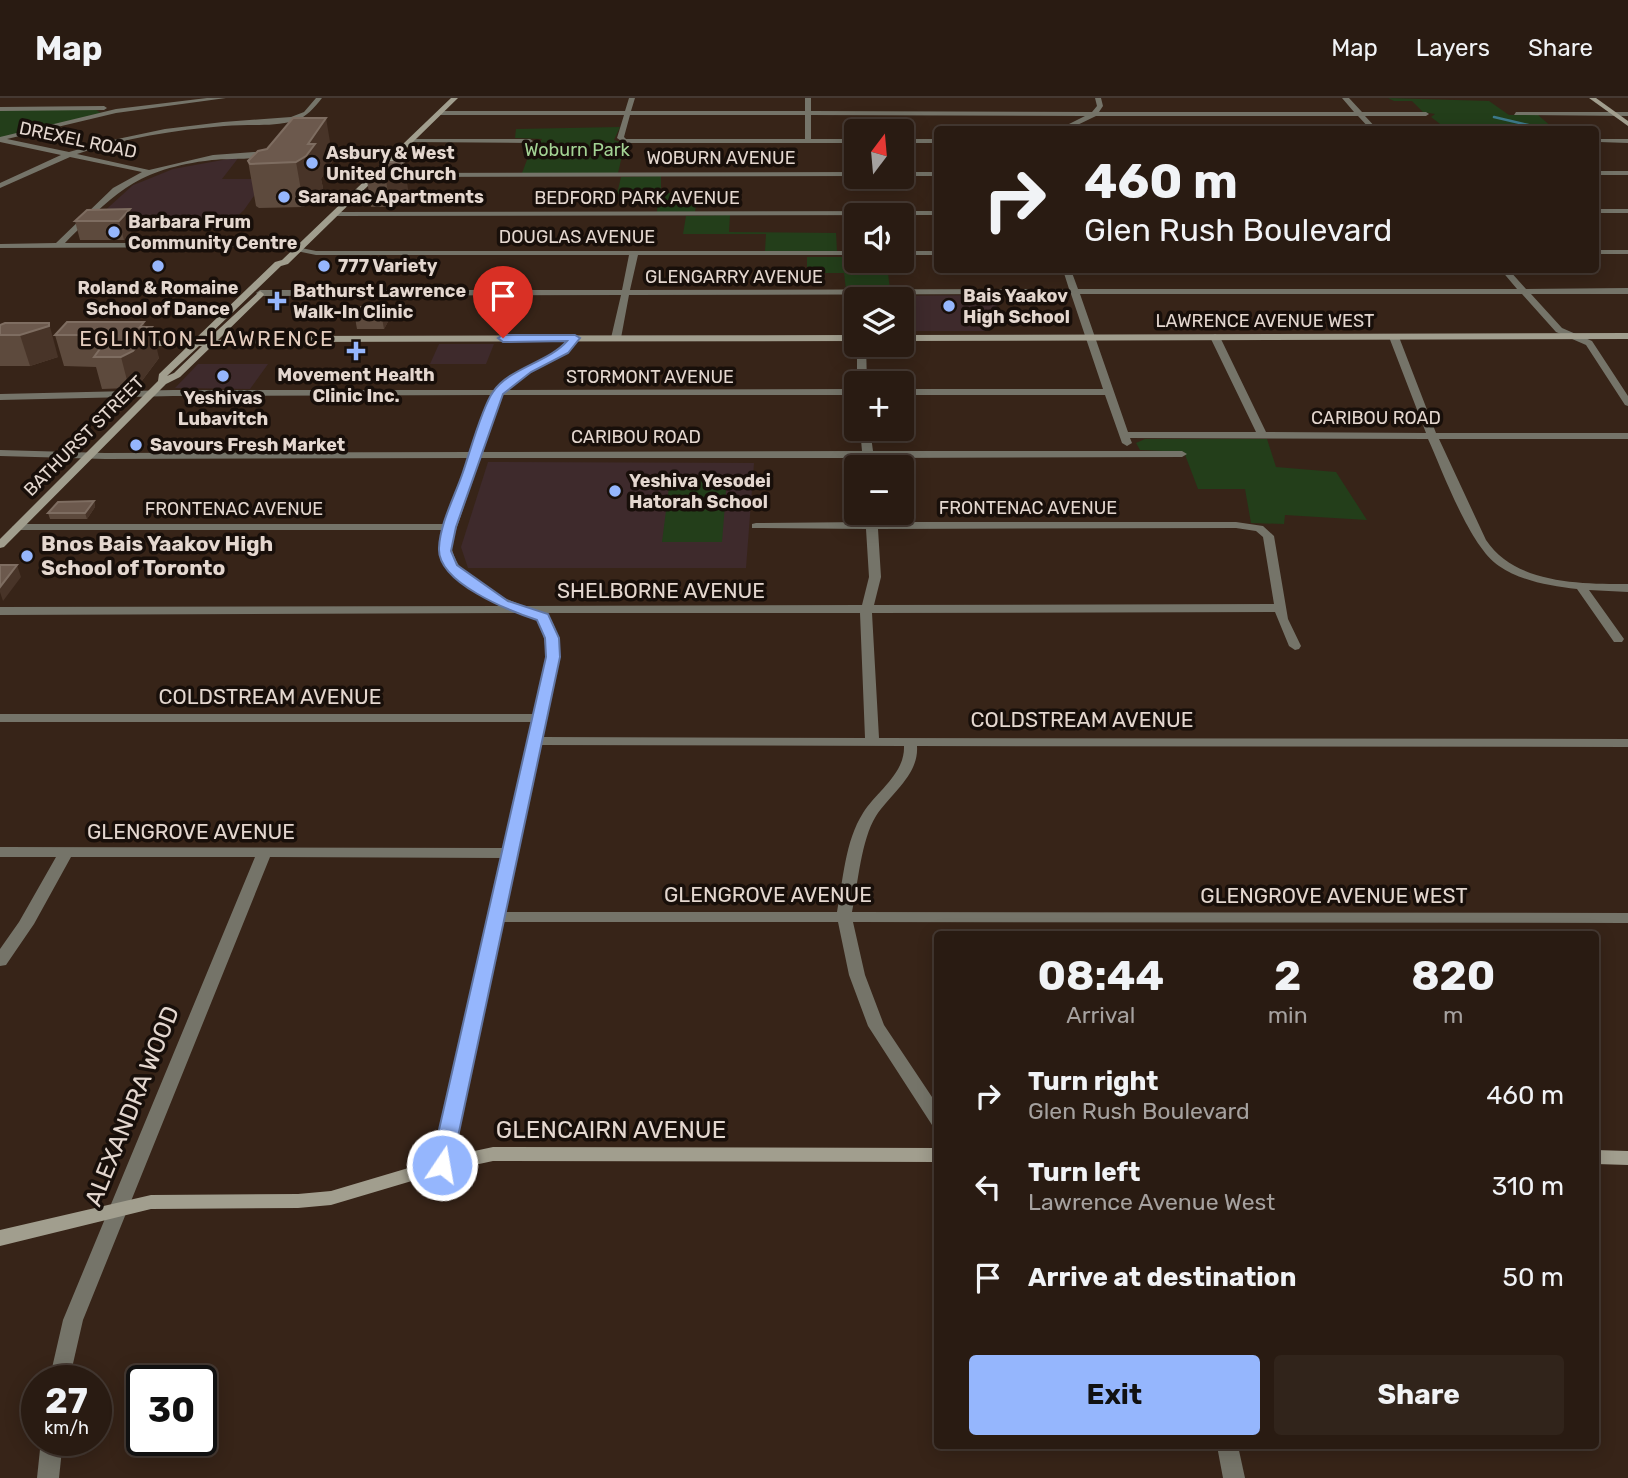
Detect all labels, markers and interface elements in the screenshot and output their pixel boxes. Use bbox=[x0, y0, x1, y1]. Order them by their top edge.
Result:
text: Map bbox=[35, 29, 103, 68]
text: Map bbox=[1331, 34, 1378, 62]
text: Layers bbox=[1416, 34, 1490, 62]
text: Share bbox=[1528, 34, 1593, 62]
street label: DREXEL ROAD bbox=[17, 117, 139, 163]
north arrow bbox=[844, 119, 914, 189]
map controls bbox=[844, 119, 914, 525]
park label: Woburn Park bbox=[524, 139, 630, 161]
place label: Asbury & West United Church bbox=[326, 142, 456, 185]
street label: WOBURN AVENUE bbox=[646, 147, 796, 169]
text: 460 m bbox=[1084, 152, 1238, 210]
icon: right bbox=[969, 154, 1060, 245]
marker: Asbury & West United Church bbox=[304, 155, 320, 171]
place label: Saranac Apartments bbox=[298, 186, 484, 208]
street label: BEDFORD PARK AVENUE bbox=[534, 187, 740, 209]
marker: Saranac Apartments bbox=[276, 189, 292, 205]
button: sound bbox=[844, 203, 914, 273]
place label: Barbara Frum Community Centre bbox=[128, 211, 298, 254]
text: Glen Rush Boulevard bbox=[1084, 211, 1392, 249]
marker: Barbara Frum Community Centre bbox=[106, 224, 122, 240]
street label: DOUGLAS AVENUE bbox=[499, 226, 655, 248]
place label: 777 Variety bbox=[338, 255, 438, 277]
marker: Roland & Romaine School of Dance bbox=[150, 258, 166, 274]
marker: 777 Variety bbox=[316, 258, 332, 274]
pin bbox=[473, 266, 533, 338]
street label: GLENGARRY AVENUE bbox=[645, 266, 823, 288]
place label: Roland & Romaine School of Dance bbox=[78, 277, 239, 320]
icon: arrive bbox=[484, 277, 522, 315]
place label: Bathurst Lawrence Walk-In Clinic bbox=[293, 280, 466, 323]
place label: Bais Yaakov High School bbox=[963, 285, 1070, 328]
button: layers bbox=[844, 287, 914, 357]
marker: Bathurst Lawrence Walk-In Clinic bbox=[267, 291, 287, 311]
marker: Bais Yaakov High School bbox=[941, 298, 957, 314]
street label: LAWRENCE AVENUE WEST bbox=[1155, 310, 1375, 332]
district label: EGLINTON–LAWRENCE bbox=[79, 326, 335, 351]
marker: Movement Health Clinic Inc. bbox=[346, 341, 366, 361]
place label: Movement Health Clinic Inc. bbox=[277, 364, 435, 407]
street label: STORMONT AVENUE bbox=[566, 366, 734, 388]
marker: Yeshivas Lubavitch bbox=[215, 368, 231, 384]
street label: BATHURST STREET bbox=[19, 371, 149, 501]
button: + bbox=[844, 371, 914, 441]
place label: Yeshivas Lubavitch bbox=[178, 387, 268, 430]
street label: CARIBOU ROAD bbox=[1311, 407, 1441, 429]
street label: CARIBOU ROAD bbox=[571, 426, 701, 448]
place label: Savours Fresh Market bbox=[150, 434, 345, 456]
marker: Savours Fresh Market bbox=[128, 437, 144, 453]
button: − bbox=[844, 455, 914, 525]
place label: Yeshiva Yesodei Hatorah School bbox=[629, 470, 771, 513]
marker: Yeshiva Yesodei Hatorah School bbox=[607, 483, 623, 499]
street label: FRONTENAC AVENUE bbox=[939, 497, 1117, 519]
street label: FRONTENAC AVENUE bbox=[145, 498, 323, 520]
place label: Bnos Bais Yaakov High School of Toronto bbox=[41, 531, 273, 580]
marker: Bnos Bais Yaakov High School of Toronto bbox=[19, 548, 35, 564]
street label: SHELBORNE AVENUE bbox=[557, 578, 765, 603]
street label: COLDSTREAM AVENUE bbox=[159, 684, 381, 709]
street label: COLDSTREAM AVENUE bbox=[971, 707, 1193, 732]
street label: GLENGROVE AVENUE bbox=[87, 819, 295, 844]
street label: GLENGROVE AVENUE bbox=[664, 882, 872, 907]
street label: GLENGROVE AVENUE WEST bbox=[1200, 883, 1468, 908]
text: 08:44 bbox=[1038, 951, 1164, 1001]
text: 2 bbox=[1274, 951, 1301, 1001]
text: 820 bbox=[1411, 951, 1495, 1001]
text: Arrival bbox=[1066, 1001, 1135, 1029]
text: min bbox=[1268, 1001, 1308, 1029]
text: m bbox=[1443, 1001, 1464, 1029]
street label: ALEXANDRA WOOD bbox=[79, 1002, 185, 1210]
text: Turn right bbox=[1028, 1066, 1158, 1097]
icon: right bbox=[969, 1077, 1007, 1115]
text: 460 m bbox=[1486, 1080, 1564, 1111]
text: Glen Rush Boulevard bbox=[1028, 1097, 1250, 1125]
street label: GLENCAIRN AVENUE bbox=[496, 1116, 726, 1144]
position arrow bbox=[405, 1128, 479, 1202]
text: Turn left bbox=[1028, 1157, 1140, 1188]
icon: left bbox=[969, 1168, 1007, 1206]
text: 310 m bbox=[1492, 1171, 1564, 1202]
text: Lawrence Avenue West bbox=[1028, 1188, 1275, 1216]
icon: arrive bbox=[969, 1259, 1007, 1297]
text: Arrive at destination bbox=[1028, 1262, 1296, 1293]
text: 50 m bbox=[1503, 1262, 1564, 1293]
button: Exit bbox=[969, 1355, 1260, 1435]
button: Share bbox=[1274, 1355, 1564, 1435]
speed limit sign: 30 bbox=[126, 1365, 217, 1456]
text: 27 bbox=[45, 1380, 88, 1422]
text: km/h bbox=[44, 1417, 89, 1439]

